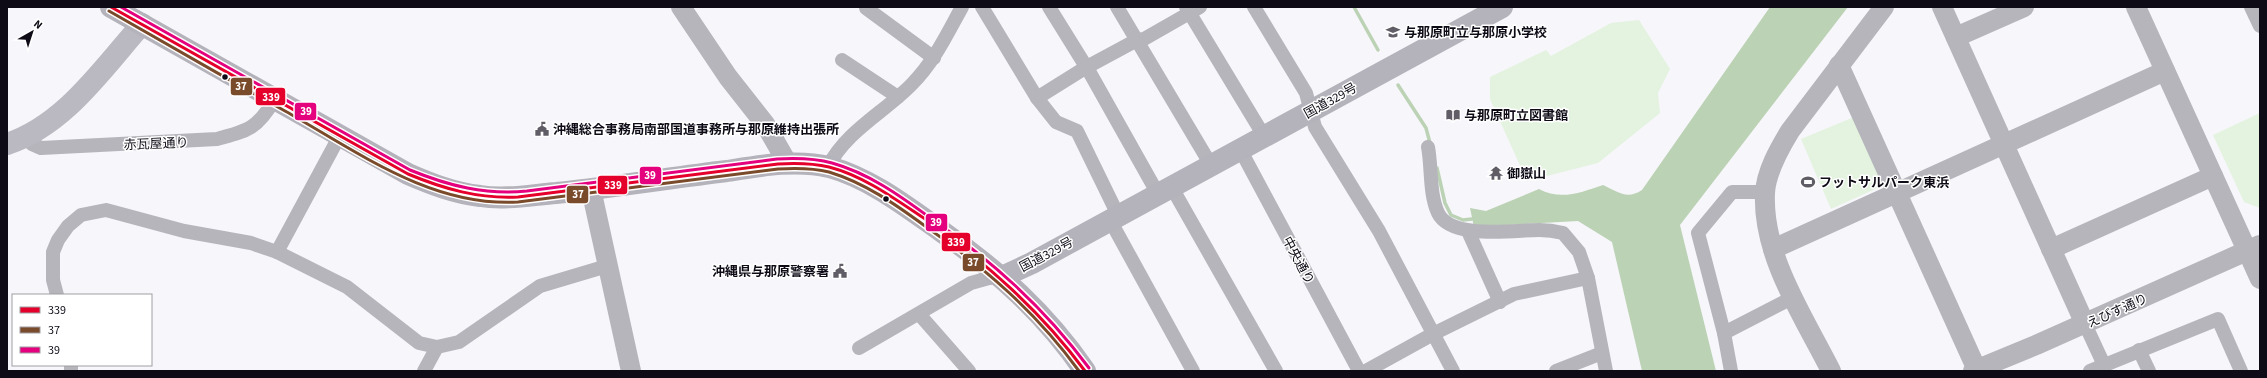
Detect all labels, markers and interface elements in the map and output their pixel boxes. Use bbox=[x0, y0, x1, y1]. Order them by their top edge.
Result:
north arrow bbox=[12, 12, 52, 52]
text: N bbox=[30, 16, 46, 33]
school or university icon: 与那原町立与那原小学校 bbox=[1385, 24, 1401, 40]
place label: 与那原町立与那原小学校 bbox=[1404, 24, 1547, 42]
unlabelled marker bbox=[220, 72, 230, 82]
line badge: 37 bbox=[230, 77, 253, 96]
text: 37 bbox=[235, 79, 247, 94]
street label: 国道329号 bbox=[1301, 79, 1360, 123]
line badge: 339 bbox=[255, 87, 286, 106]
text: 339 bbox=[262, 90, 280, 105]
line badge: 39 bbox=[294, 102, 317, 121]
text: 39 bbox=[300, 104, 312, 119]
library icon: 与那原町立図書館 bbox=[1445, 107, 1461, 123]
place label: 与那原町立図書館 bbox=[1464, 107, 1568, 125]
public building icon: 沖縄総合事務局南部国道事務所与那原維持出張所 bbox=[534, 121, 550, 137]
place label: 沖縄総合事務局南部国道事務所与那原維持出張所 bbox=[553, 121, 839, 139]
street label: 赤瓦屋通り bbox=[123, 134, 189, 154]
temple icon: 御嶽山 bbox=[1488, 165, 1504, 181]
place label: 御嶽山 bbox=[1507, 165, 1546, 183]
line badge: 39 bbox=[639, 166, 662, 185]
text: 39 bbox=[644, 168, 656, 183]
sports icon: フットサルパーク東浜 bbox=[1800, 174, 1816, 190]
place label: フットサルパーク東浜 bbox=[1819, 174, 1949, 192]
line badge: 339 bbox=[597, 175, 628, 195]
text: 339 bbox=[604, 178, 622, 193]
line badge: 37 bbox=[566, 185, 589, 204]
text: 37 bbox=[572, 187, 584, 202]
unlabelled marker bbox=[881, 194, 891, 204]
line badge: 39 bbox=[925, 213, 948, 232]
text: 39 bbox=[930, 215, 942, 230]
line badge: 339 bbox=[941, 232, 971, 252]
street label: 国道329号 bbox=[1016, 233, 1076, 277]
street label: 中央通り bbox=[1278, 233, 1318, 288]
text: 339 bbox=[947, 235, 965, 250]
line badge: 37 bbox=[962, 253, 985, 272]
text: 37 bbox=[967, 255, 979, 270]
place label: 沖縄県与那原警察署 bbox=[712, 263, 829, 281]
public building icon: 沖縄県与那原警察署 bbox=[832, 263, 848, 279]
street label: えびす通り bbox=[2084, 289, 2151, 332]
legend bbox=[12, 294, 152, 366]
text: 339 bbox=[48, 302, 66, 319]
text: 37 bbox=[48, 322, 60, 339]
text: 39 bbox=[48, 342, 60, 359]

